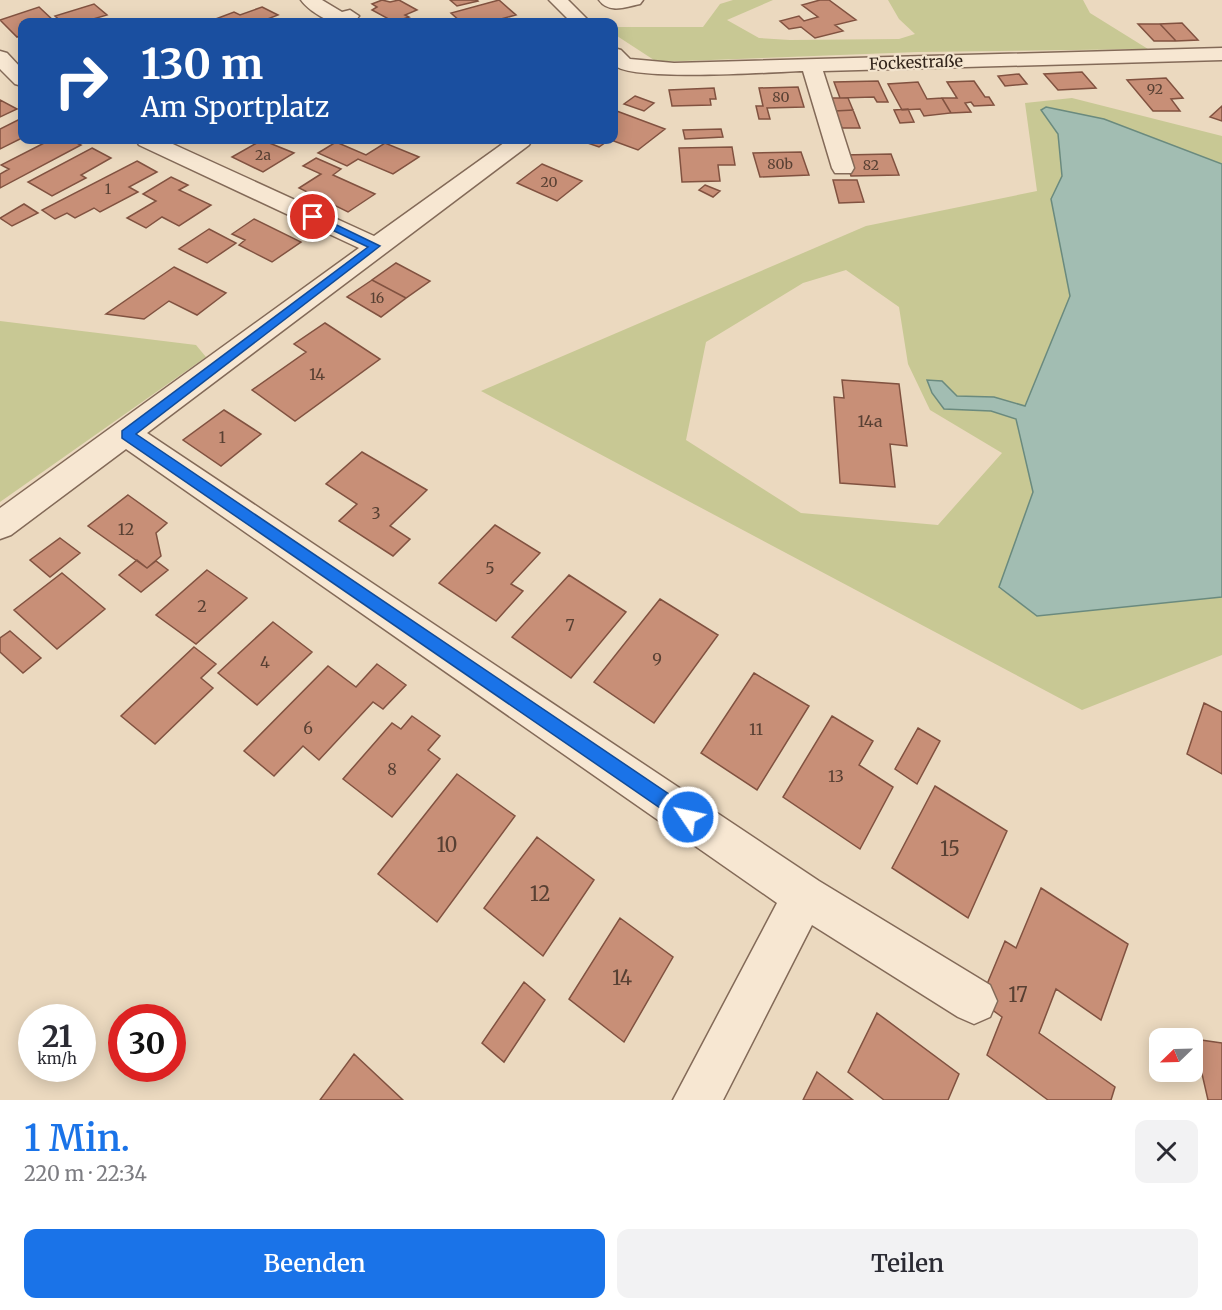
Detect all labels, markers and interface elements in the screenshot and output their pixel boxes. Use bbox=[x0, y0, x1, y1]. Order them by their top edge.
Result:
text: 130 m bbox=[141, 38, 263, 90]
icon: right bbox=[42, 42, 120, 120]
street label: Fockestraße bbox=[869, 50, 963, 74]
house number: 92 bbox=[1147, 80, 1163, 98]
house number: 80 bbox=[772, 88, 790, 106]
text: Am Sportplatz bbox=[141, 90, 329, 124]
house number: 2a bbox=[255, 146, 271, 164]
house number: 80b bbox=[767, 155, 793, 173]
house number: 82 bbox=[863, 156, 879, 174]
house number: 20 bbox=[540, 173, 558, 191]
house number: 1 bbox=[105, 180, 111, 198]
pin bbox=[287, 191, 338, 242]
icon: arrive bbox=[296, 200, 329, 233]
house number: 16 bbox=[370, 289, 384, 307]
house number: 14 bbox=[309, 364, 325, 384]
house number: 14a bbox=[857, 411, 883, 431]
house number: 1 bbox=[218, 427, 226, 447]
house number: 3 bbox=[371, 503, 381, 523]
house number: 12 bbox=[118, 519, 134, 539]
house number: 5 bbox=[485, 558, 495, 578]
house number: 2 bbox=[197, 596, 207, 616]
house number: 7 bbox=[565, 615, 575, 635]
house number: 9 bbox=[652, 649, 662, 669]
house number: 4 bbox=[260, 652, 270, 672]
house number: 6 bbox=[303, 718, 313, 738]
house number: 11 bbox=[749, 719, 763, 739]
house number: 8 bbox=[387, 759, 397, 779]
house number: 13 bbox=[828, 766, 844, 786]
position arrow bbox=[656, 785, 720, 849]
house number: 10 bbox=[436, 832, 458, 857]
house number: 15 bbox=[940, 836, 960, 861]
house number: 12 bbox=[530, 881, 550, 906]
house number: 14 bbox=[612, 965, 632, 990]
house number: 17 bbox=[1008, 982, 1028, 1007]
speed limit sign: 30 bbox=[108, 1004, 186, 1082]
text: 21 bbox=[42, 1017, 72, 1055]
north arrow bbox=[1149, 1028, 1203, 1082]
map controls bbox=[1149, 1028, 1203, 1082]
text: km/h bbox=[37, 1049, 77, 1068]
text: 1 Min. bbox=[24, 1116, 130, 1161]
button: close bbox=[1135, 1120, 1198, 1183]
text: 220 m · 22:34 bbox=[24, 1161, 147, 1186]
button: Beenden bbox=[24, 1229, 605, 1298]
button: Teilen bbox=[617, 1229, 1198, 1298]

